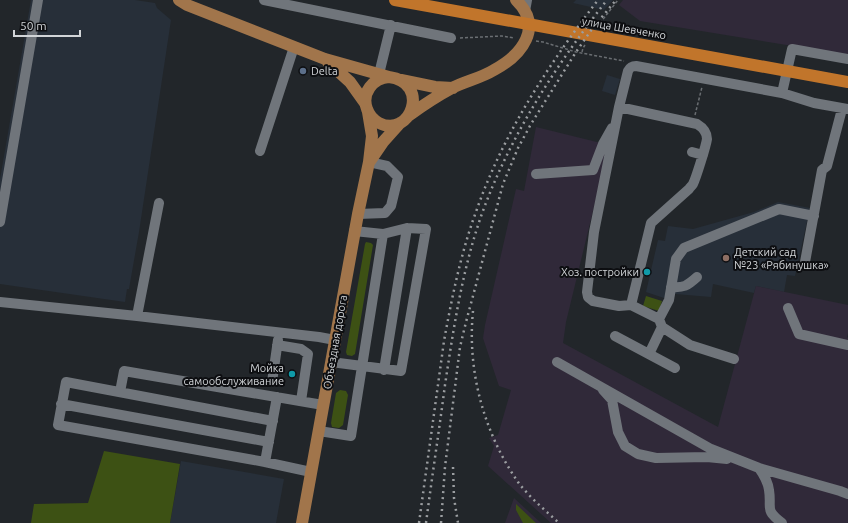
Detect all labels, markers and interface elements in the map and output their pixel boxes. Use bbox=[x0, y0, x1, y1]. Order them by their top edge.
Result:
scale bar bbox=[14, 12, 80, 38]
street label: улица Шевченко bbox=[581, 15, 667, 41]
text: 50 m bbox=[20, 19, 47, 32]
place label: Delta bbox=[311, 65, 338, 77]
marker: Delta bbox=[298, 66, 308, 76]
place label: Детский сад №23 «Рябинушка» bbox=[734, 246, 829, 271]
marker: Детский сад №23 «Рябинушка» bbox=[721, 253, 731, 263]
place label: Хоз. постройки bbox=[561, 266, 639, 278]
marker: Хоз. постройки bbox=[642, 267, 652, 277]
street label: Объездная дорога bbox=[321, 294, 349, 390]
place label: Мойка самообслуживание bbox=[183, 362, 284, 387]
marker: Мойка самообслуживание bbox=[287, 369, 297, 379]

